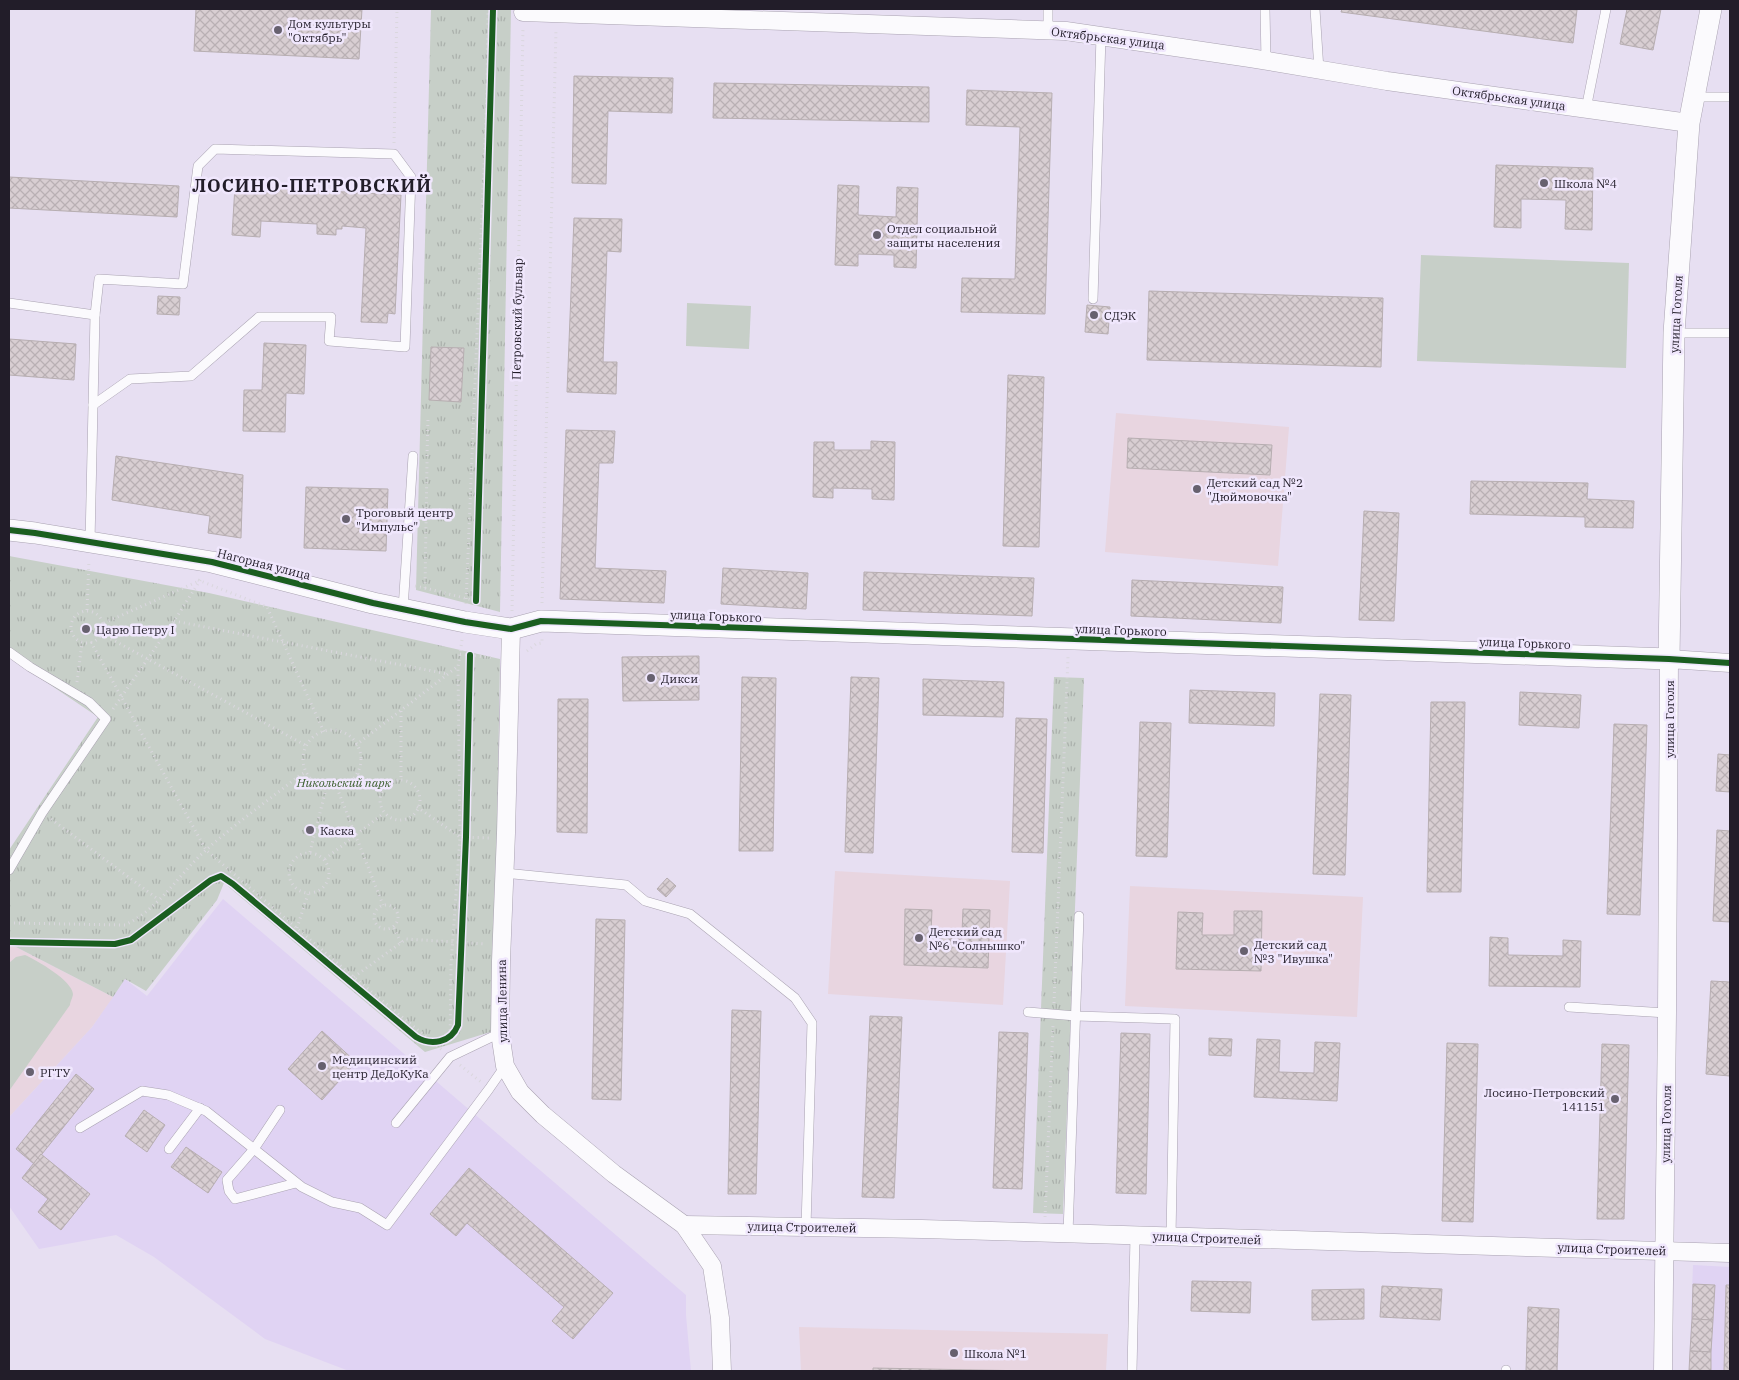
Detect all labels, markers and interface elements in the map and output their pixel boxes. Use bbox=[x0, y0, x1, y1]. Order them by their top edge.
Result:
place label: Дом культуры "Октябрь" bbox=[288, 16, 371, 45]
marker: Дом культуры "Октябрь" bbox=[272, 24, 284, 36]
street label: Октябрьская улица bbox=[1050, 24, 1166, 52]
street label: Октябрьская улица bbox=[1451, 83, 1567, 113]
district label: ЛОСИНО-ПЕТРОВСКИЙ bbox=[192, 174, 432, 197]
place label: Школа №4 bbox=[1554, 176, 1617, 191]
marker: Школа №4 bbox=[1538, 177, 1550, 189]
place label: Отдел социальной защиты населения bbox=[887, 221, 1000, 250]
marker: Отдел социальной защиты населения bbox=[871, 229, 883, 241]
street label: Петровский бульвар bbox=[508, 258, 526, 380]
street label: улица Гоголя bbox=[1666, 275, 1686, 353]
place label: СДЭК bbox=[1104, 308, 1137, 323]
marker: СДЭК bbox=[1088, 309, 1100, 321]
place label: Детский сад №2 "Дюймовочка" bbox=[1207, 475, 1303, 504]
marker: Детский сад №2 "Дюймовочка" bbox=[1191, 483, 1203, 495]
place label: Троговый центр "Импульс" bbox=[356, 505, 453, 534]
marker: Троговый центр "Импульс" bbox=[340, 513, 352, 525]
street label: Нагорная улица bbox=[216, 545, 313, 583]
street label: улица Горького bbox=[670, 607, 762, 625]
street label: улица Горького bbox=[1075, 621, 1167, 639]
place label: Царю Петру I bbox=[96, 622, 175, 637]
marker: Царю Петру I bbox=[80, 623, 92, 635]
street label: улица Горького bbox=[1479, 634, 1571, 652]
place label: Дикси bbox=[661, 671, 698, 686]
marker: Дикси bbox=[645, 672, 657, 684]
street label: улица Гоголя bbox=[1662, 680, 1677, 758]
park label: Никольский парк bbox=[296, 775, 392, 790]
place label: Каска bbox=[320, 823, 355, 838]
marker: Каска bbox=[304, 824, 316, 836]
place label: Детский сад №6 "Солнышко" bbox=[929, 924, 1025, 953]
marker: Детский сад №6 "Солнышко" bbox=[913, 932, 925, 944]
place label: Детский сад №3 "Ивушка" bbox=[1254, 937, 1333, 966]
marker: Детский сад №3 "Ивушка" bbox=[1238, 945, 1250, 957]
street label: улица Ленина bbox=[494, 959, 510, 1043]
place label: Медицинский центр ДеДоКуКа bbox=[332, 1052, 429, 1081]
marker: Медицинский центр ДеДоКуКа bbox=[316, 1060, 328, 1072]
place label: РГТУ bbox=[40, 1065, 70, 1080]
marker: РГТУ bbox=[24, 1066, 36, 1078]
place label: Лосино-Петровский 141151 bbox=[1484, 1085, 1605, 1114]
street label: улица Гоголя bbox=[1658, 1085, 1674, 1163]
marker: Лосино-Петровский 141151 bbox=[1609, 1093, 1621, 1105]
street label: улица Строителей bbox=[747, 1219, 857, 1235]
street label: улица Строителей bbox=[1152, 1229, 1262, 1247]
street label: улица Строителей bbox=[1557, 1240, 1667, 1258]
place label: Школа №1 bbox=[964, 1346, 1027, 1361]
marker: Школа №1 bbox=[948, 1347, 960, 1359]

